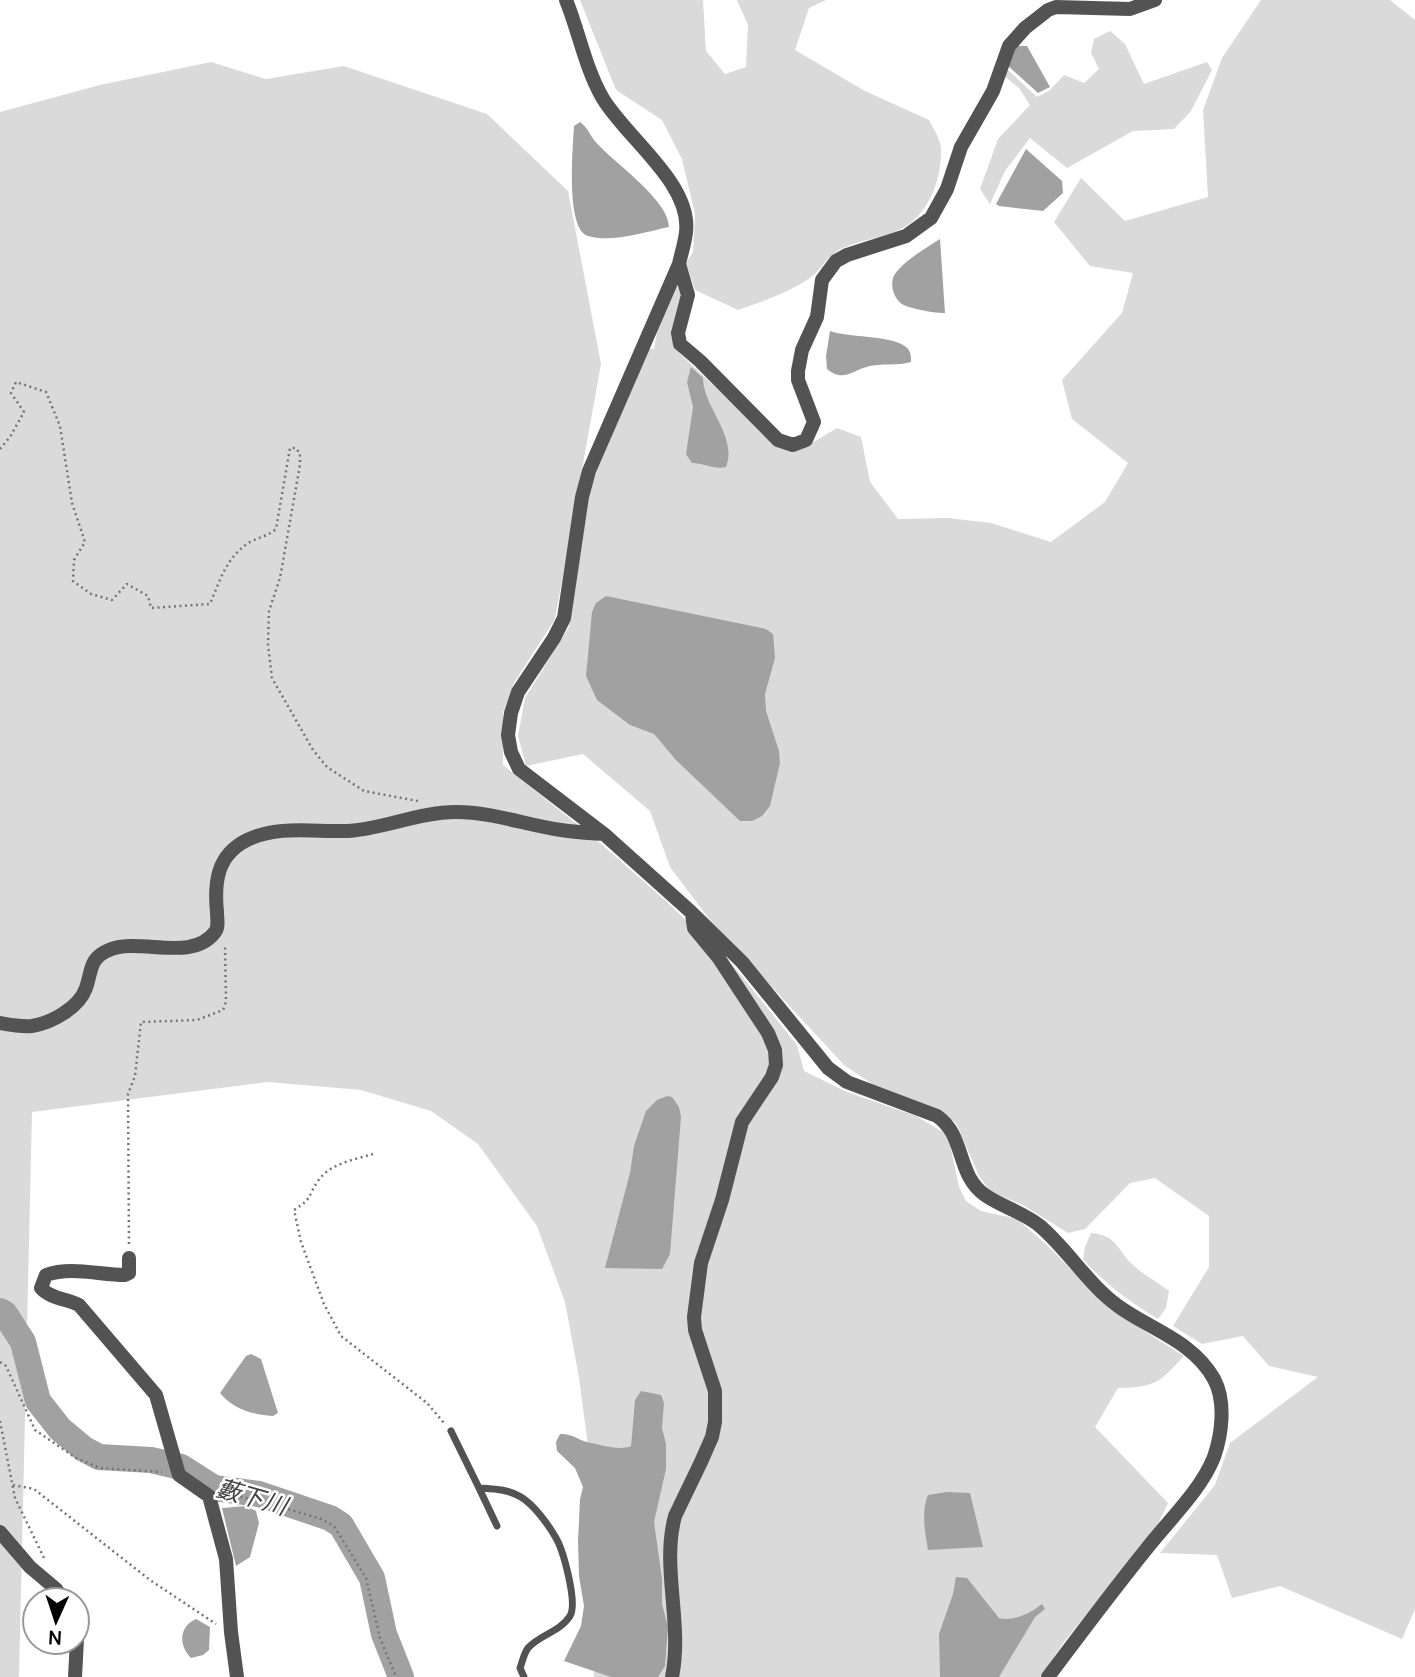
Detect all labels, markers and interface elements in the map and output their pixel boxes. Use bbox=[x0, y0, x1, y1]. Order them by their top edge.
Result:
water label: 藪下川 bbox=[213, 1470, 294, 1523]
north arrow bbox=[21, 1586, 91, 1656]
text: N bbox=[48, 1625, 63, 1651]

